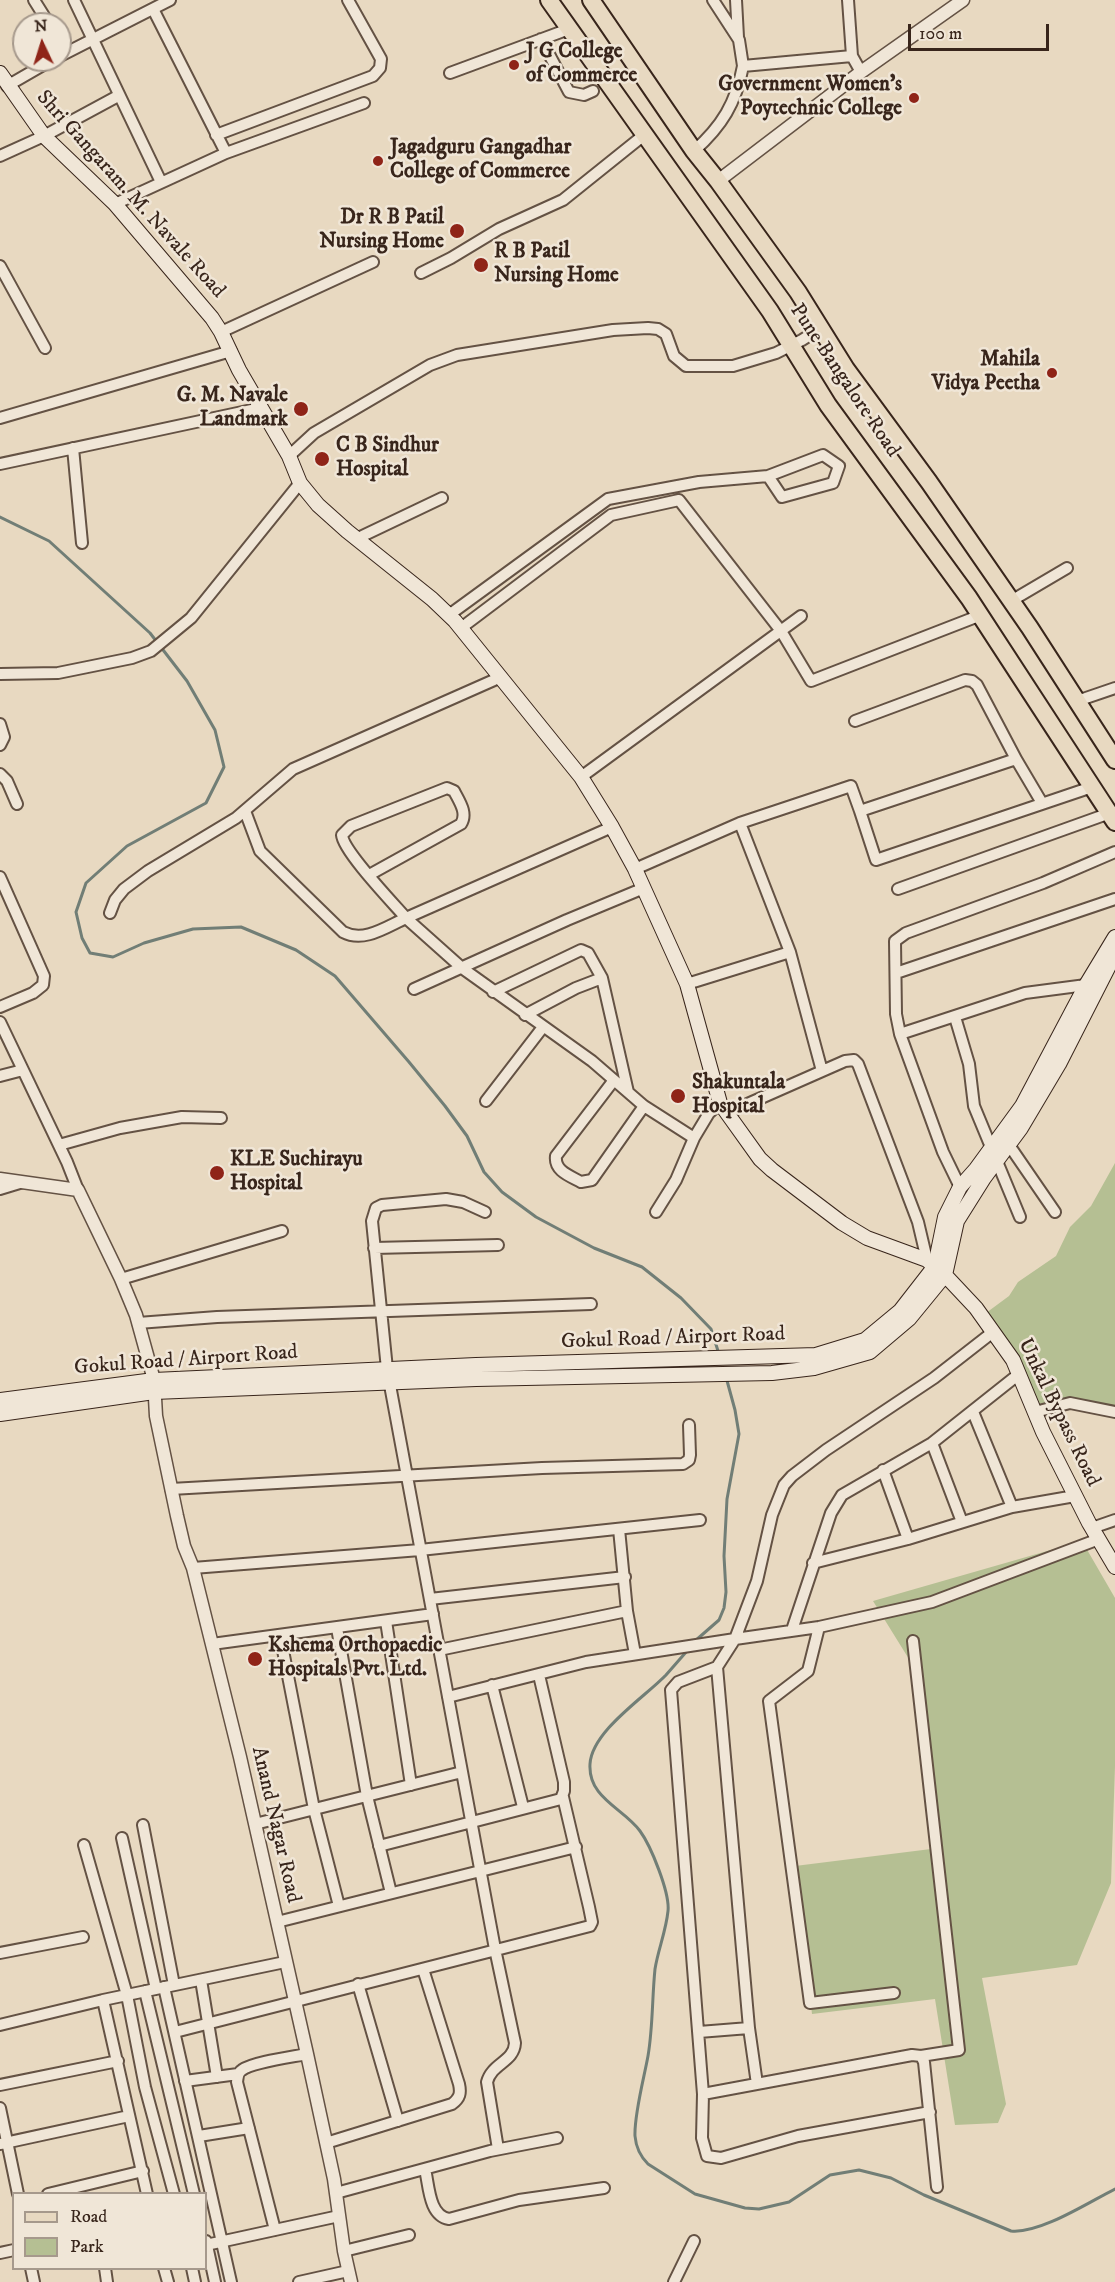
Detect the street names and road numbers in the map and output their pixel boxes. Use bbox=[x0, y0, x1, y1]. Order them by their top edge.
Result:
street label: Shri Gangaram. M. Navale Road bbox=[30, 86, 230, 304]
street label: Pune Bangalore Road bbox=[783, 299, 905, 463]
street label: Gokul Road / Airport Road bbox=[561, 1322, 785, 1356]
street label: Unkal Bypass Road bbox=[1011, 1335, 1105, 1491]
street label: Gokul Road / Airport Road bbox=[73, 1341, 299, 1381]
street label: Anand Nagar Road bbox=[245, 1744, 305, 1906]

